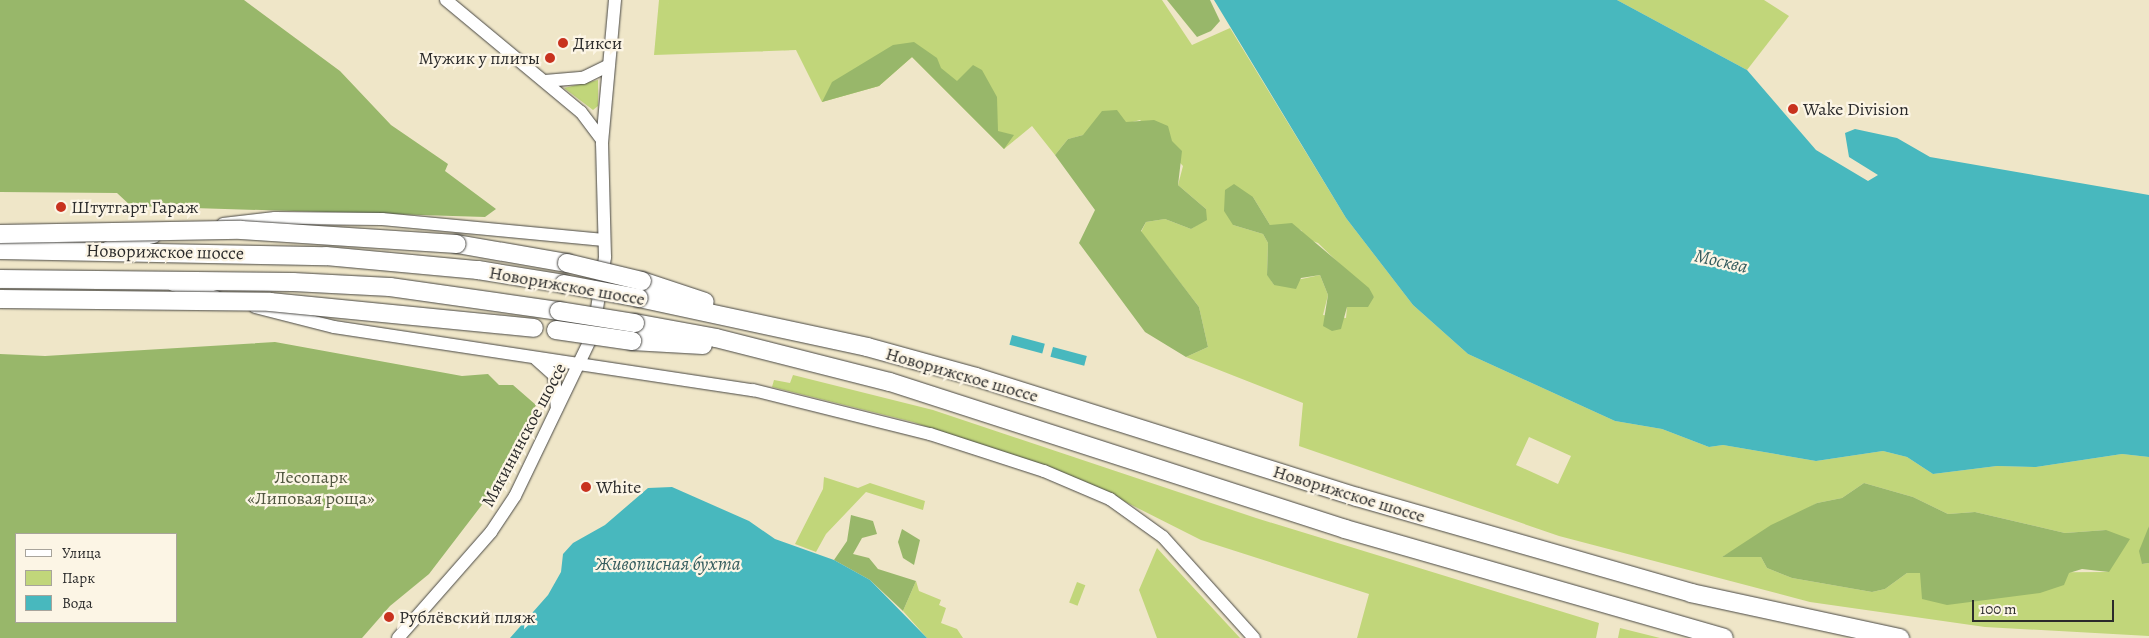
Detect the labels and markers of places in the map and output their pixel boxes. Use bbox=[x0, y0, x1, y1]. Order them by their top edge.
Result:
place label: Дикси bbox=[573, 32, 622, 54]
marker: Дикси bbox=[557, 37, 569, 49]
place label: Мужик у плиты bbox=[419, 47, 540, 69]
marker: Мужик у плиты bbox=[544, 52, 556, 64]
place label: Wake Division bbox=[1803, 98, 1909, 120]
marker: Wake Division bbox=[1787, 103, 1799, 115]
place label: Штутгарт Гараж bbox=[71, 196, 199, 218]
marker: Штутгарт Гараж bbox=[55, 201, 67, 213]
place label: White bbox=[596, 476, 641, 498]
marker: White bbox=[580, 481, 592, 493]
place label: Рублёвский пляж bbox=[399, 606, 536, 628]
marker: Рублёвский пляж bbox=[383, 611, 395, 623]

